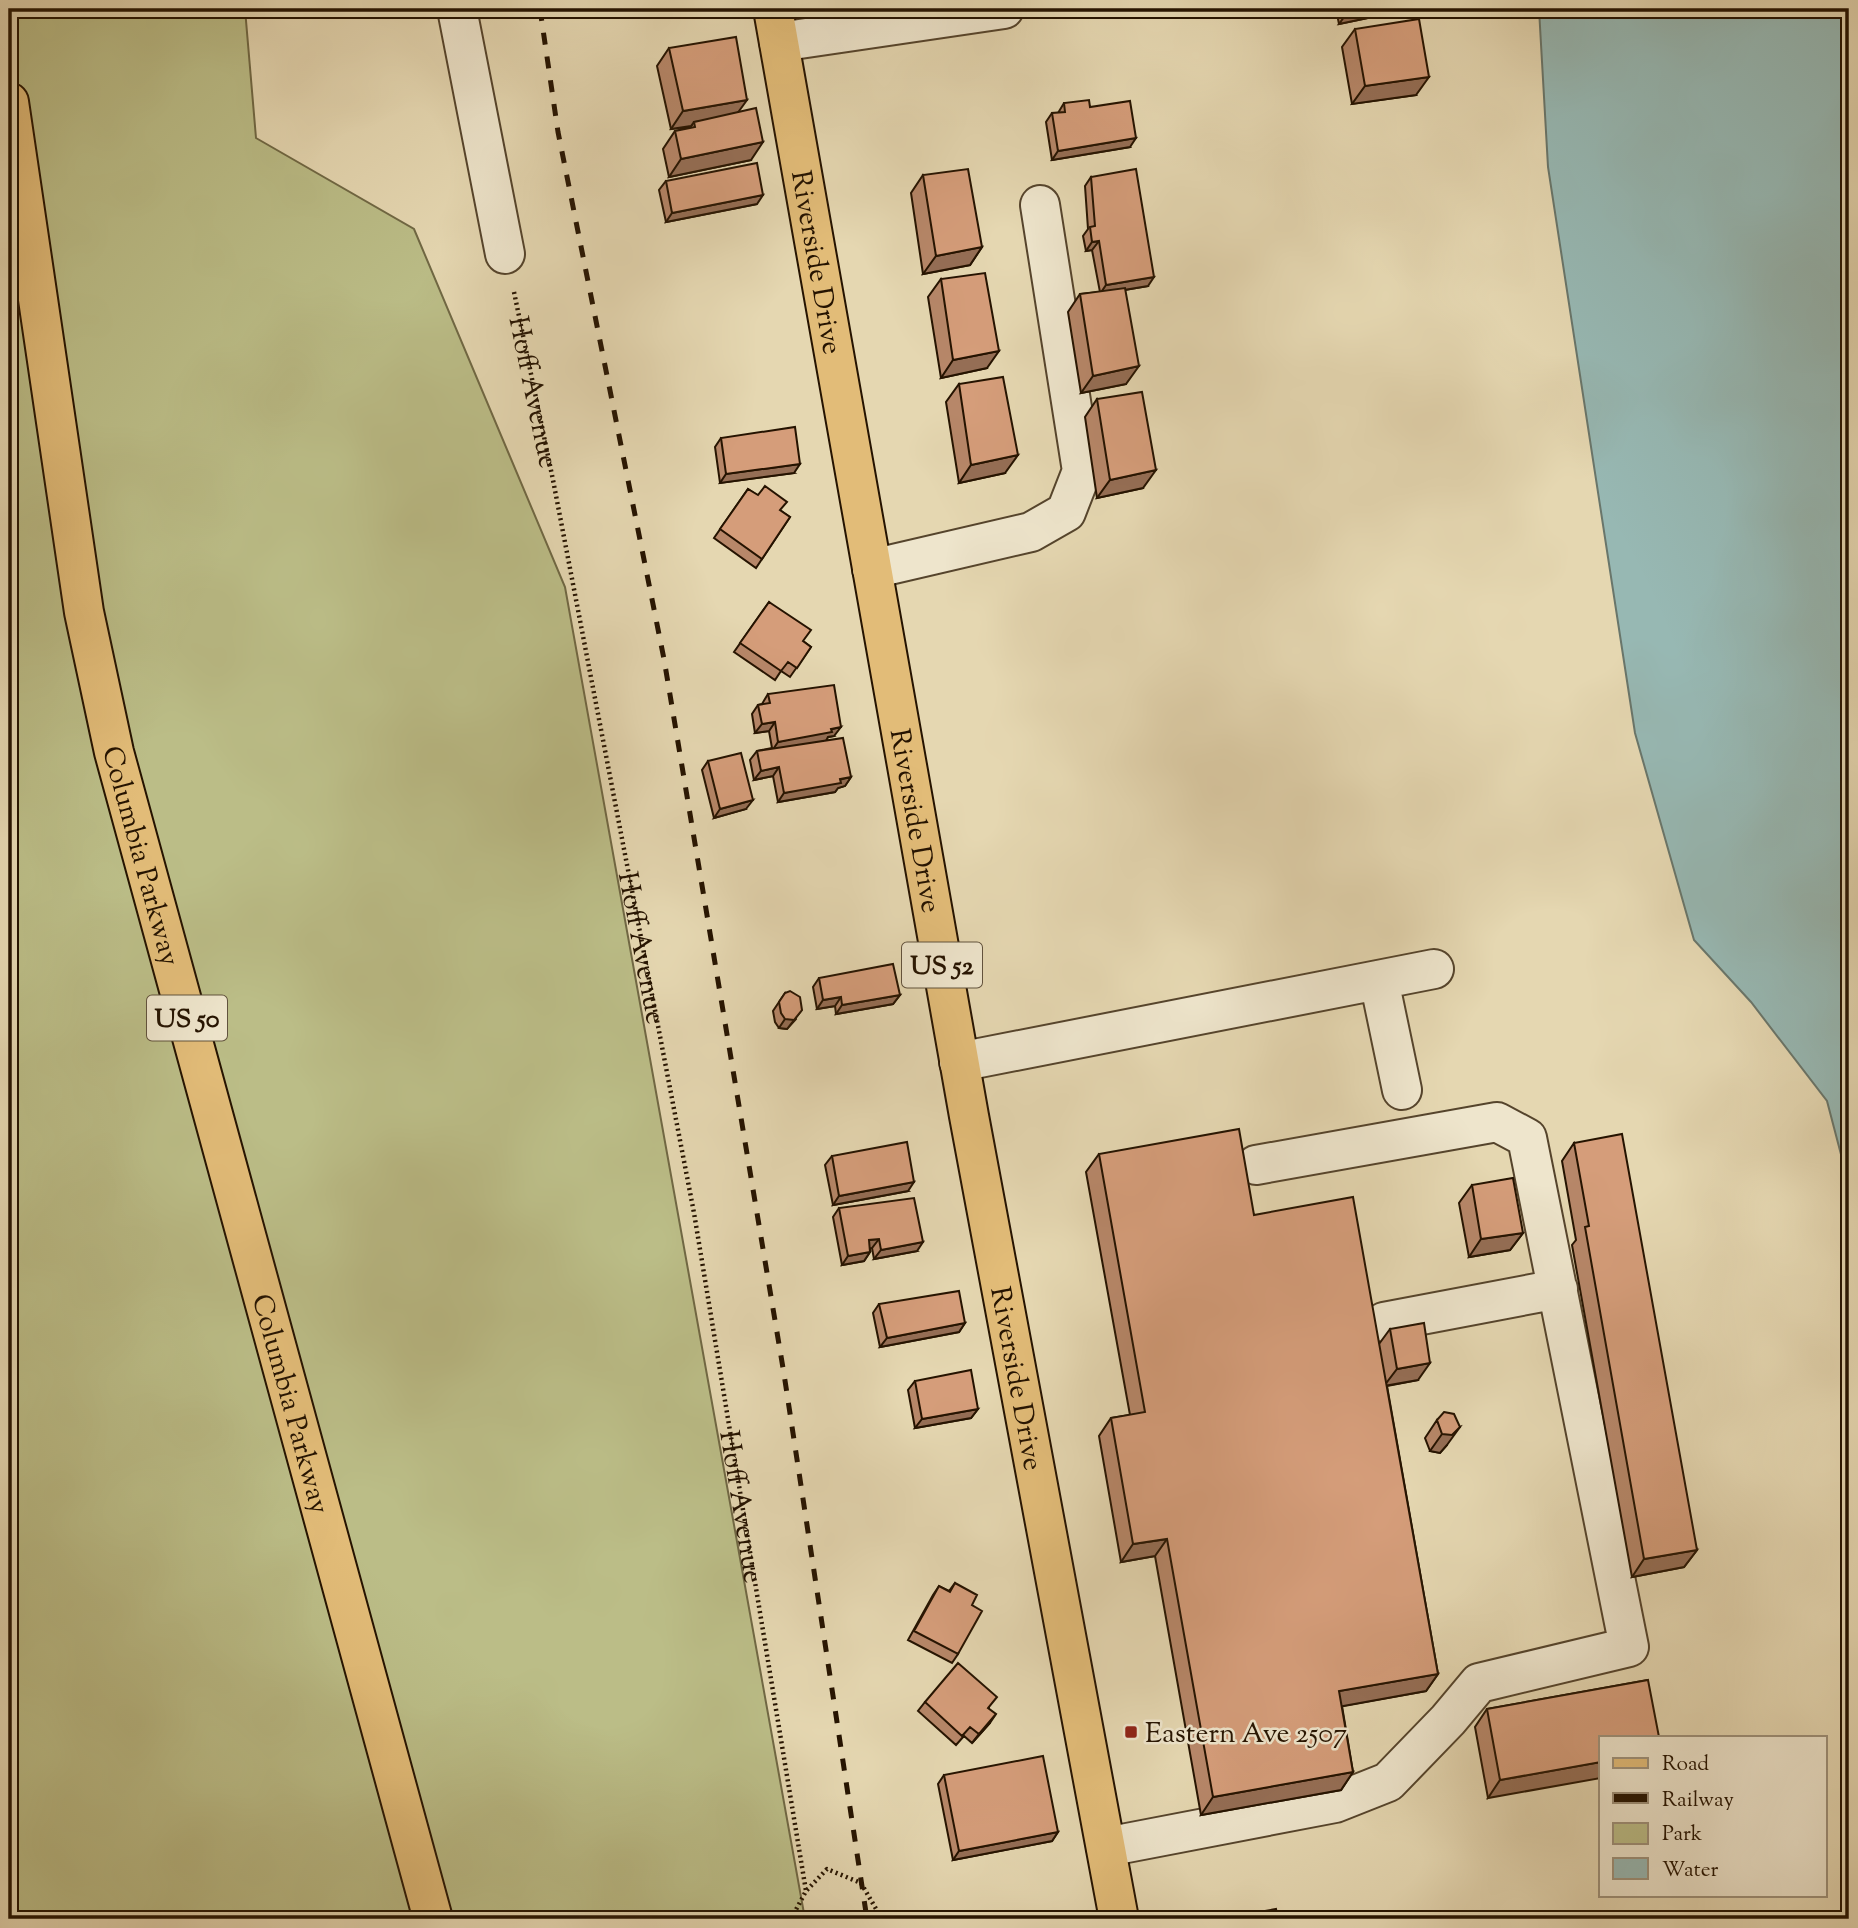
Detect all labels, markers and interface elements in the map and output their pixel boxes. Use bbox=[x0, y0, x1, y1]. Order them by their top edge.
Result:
street label: Riverside Drive bbox=[779, 167, 851, 358]
street label: Hoff Avenue bbox=[497, 313, 567, 472]
street label: Riverside Drive bbox=[878, 726, 950, 916]
street label: Columbia Parkway bbox=[90, 742, 189, 971]
street label: Hoff Avenue bbox=[606, 869, 674, 1027]
road number: US 52 bbox=[902, 942, 982, 988]
road number: US 50 bbox=[147, 995, 227, 1040]
street label: Riverside Drive bbox=[978, 1284, 1052, 1474]
street label: Columbia Parkway bbox=[240, 1290, 338, 1519]
street label: Hoff Avenue bbox=[707, 1428, 772, 1586]
place label: Eastern Ave 2507 bbox=[1145, 1715, 1347, 1755]
marker: Eastern Ave 2507 bbox=[1123, 1724, 1139, 1740]
legend bbox=[1599, 1736, 1826, 1896]
text: Road bbox=[1662, 1750, 1709, 1780]
text: Railway bbox=[1662, 1786, 1734, 1816]
text: Park bbox=[1662, 1820, 1703, 1850]
text: Water bbox=[1662, 1856, 1719, 1886]

